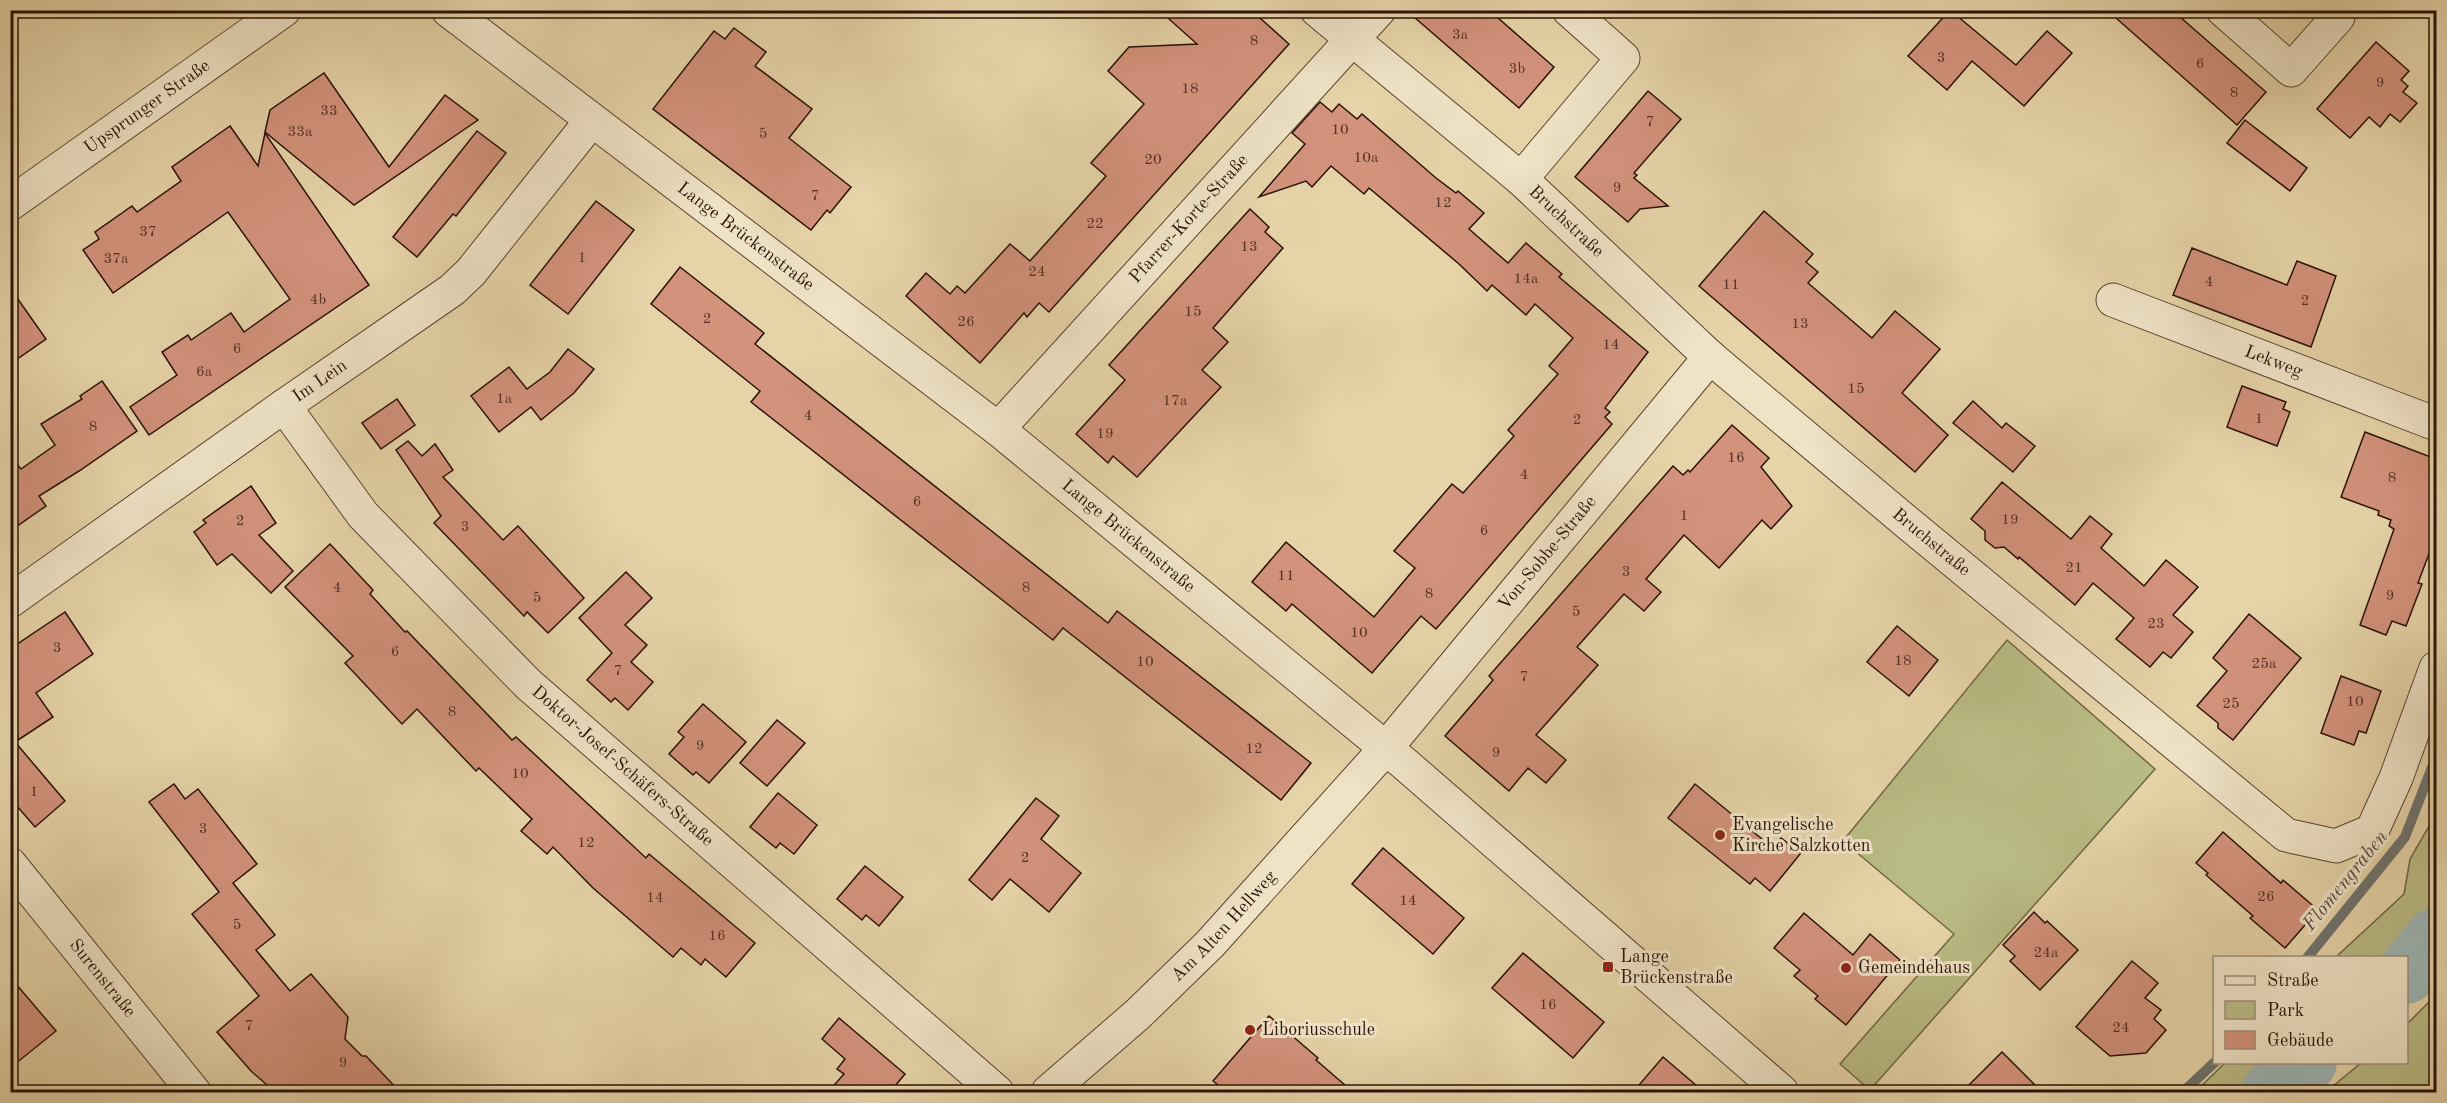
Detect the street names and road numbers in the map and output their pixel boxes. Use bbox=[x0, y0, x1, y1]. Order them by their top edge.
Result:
street label: Upsprunger Straße bbox=[81, 56, 213, 157]
street label: Pfarrer-Korte-Straße bbox=[1126, 151, 1252, 287]
street label: Lange Brückenstraße bbox=[674, 179, 817, 294]
street label: Bruchstraße bbox=[1525, 182, 1607, 261]
street label: Lekweg bbox=[2242, 342, 2305, 381]
street label: Im Lein bbox=[290, 356, 351, 406]
street label: Lange Brückenstraße bbox=[1058, 476, 1198, 596]
street label: Von-Sobbe-Straße bbox=[1495, 493, 1600, 614]
street label: Bruchstraße bbox=[1889, 505, 1974, 580]
street label: Doktor-Josef-Schäfers-Straße bbox=[528, 682, 717, 850]
street label: Am Alten Hellweg bbox=[1168, 867, 1280, 985]
street label: Surenstraße bbox=[66, 936, 139, 1021]

